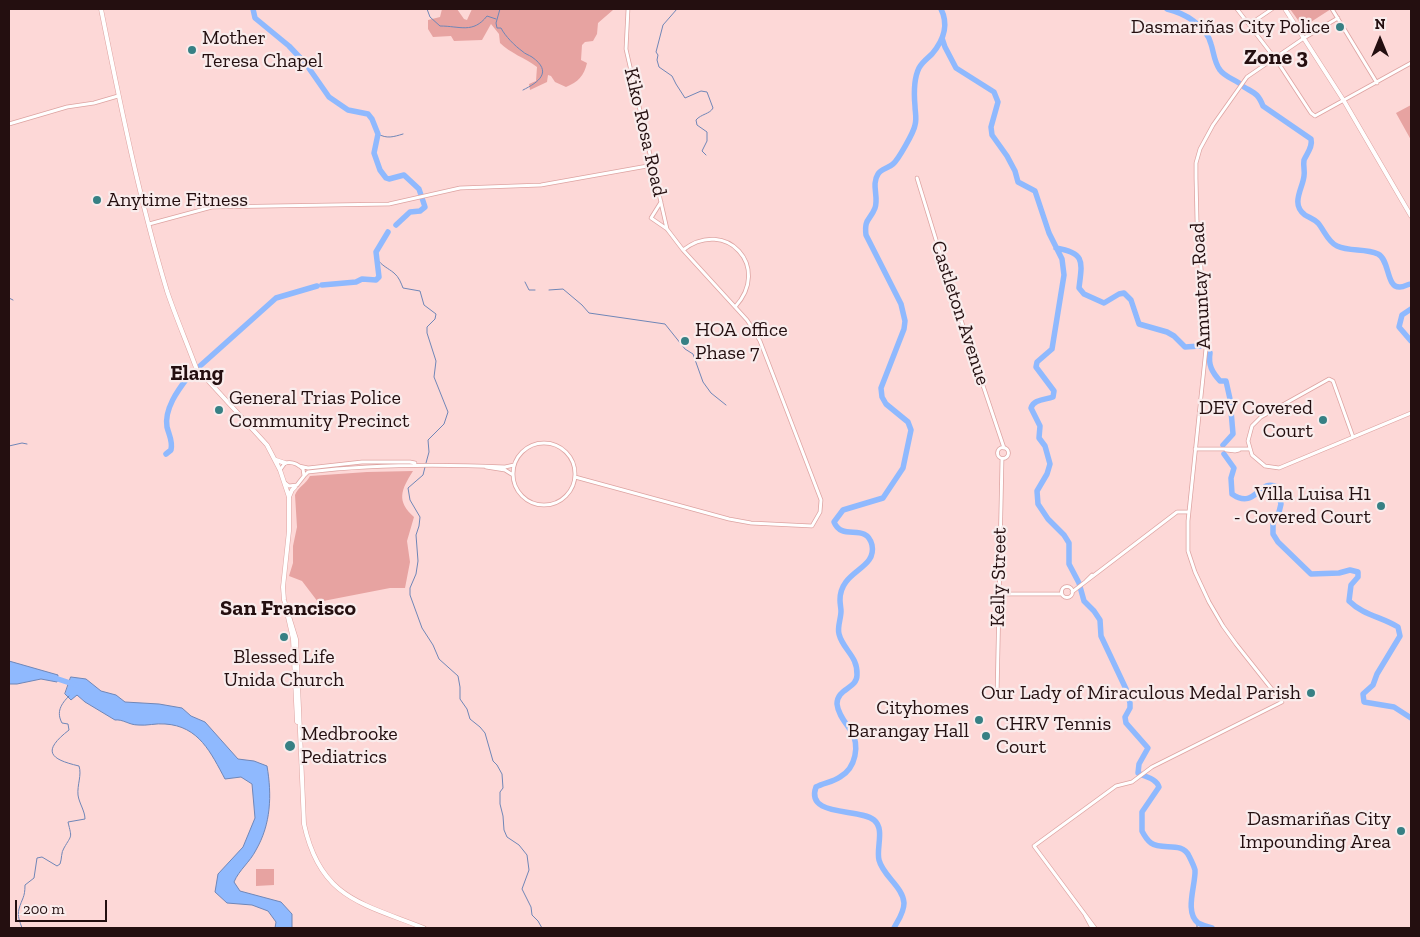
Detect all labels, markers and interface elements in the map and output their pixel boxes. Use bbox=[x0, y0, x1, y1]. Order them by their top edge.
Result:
place label: Dasmariñas City Police bbox=[1131, 15, 1330, 39]
north arrow bbox=[1355, 15, 1405, 65]
text: N bbox=[1375, 16, 1385, 33]
marker: Dasmariñas City Police bbox=[1334, 21, 1346, 33]
place label: Mother Teresa Chapel bbox=[202, 26, 323, 73]
marker: Mother Teresa Chapel bbox=[186, 44, 198, 56]
district label: Zone 3 bbox=[1244, 45, 1308, 71]
street label: Kiko Rosa Road bbox=[619, 65, 671, 199]
place label: Anytime Fitness bbox=[107, 188, 248, 212]
marker: Anytime Fitness bbox=[91, 194, 103, 206]
street label: Amuntay Road bbox=[1186, 222, 1216, 350]
street label: Castleton Avenue bbox=[925, 238, 995, 388]
place label: HOA office Phase 7 bbox=[695, 318, 788, 365]
marker: HOA office Phase 7 bbox=[679, 335, 691, 347]
district label: Elang bbox=[170, 361, 224, 387]
place label: General Trias Police Community Precinct bbox=[229, 386, 409, 433]
place label: DEV Covered Court bbox=[1199, 396, 1313, 443]
marker: General Trias Police Community Precinct bbox=[213, 404, 225, 416]
marker: DEV Covered Court bbox=[1317, 414, 1329, 426]
place label: Villa Luisa H1 - Covered Court bbox=[1234, 482, 1371, 529]
marker: Villa Luisa H1 - Covered Court bbox=[1375, 500, 1387, 512]
street label: Kelly Street bbox=[986, 527, 1012, 627]
district label: San Francisco bbox=[220, 596, 356, 622]
marker: Blessed Life Unida Church bbox=[278, 631, 290, 643]
place label: Blessed Life Unida Church bbox=[224, 645, 344, 692]
place label: Our Lady of Miraculous Medal Parish bbox=[981, 681, 1301, 705]
marker: Our Lady of Miraculous Medal Parish bbox=[1305, 687, 1317, 699]
place label: Cityhomes Barangay Hall bbox=[848, 696, 969, 743]
place label: CHRV Tennis Court bbox=[996, 712, 1111, 759]
marker: Cityhomes Barangay Hall bbox=[973, 714, 985, 726]
place label: Medbrooke Pediatrics bbox=[301, 722, 398, 769]
marker: CHRV Tennis Court bbox=[980, 730, 992, 742]
marker: Medbrooke Pediatrics bbox=[283, 739, 297, 753]
place label: Dasmariñas City Impounding Area bbox=[1239, 807, 1391, 854]
marker: Dasmariñas City Impounding Area bbox=[1395, 825, 1407, 837]
scale bar bbox=[18, 890, 110, 922]
text: 200 m bbox=[23, 900, 64, 918]

